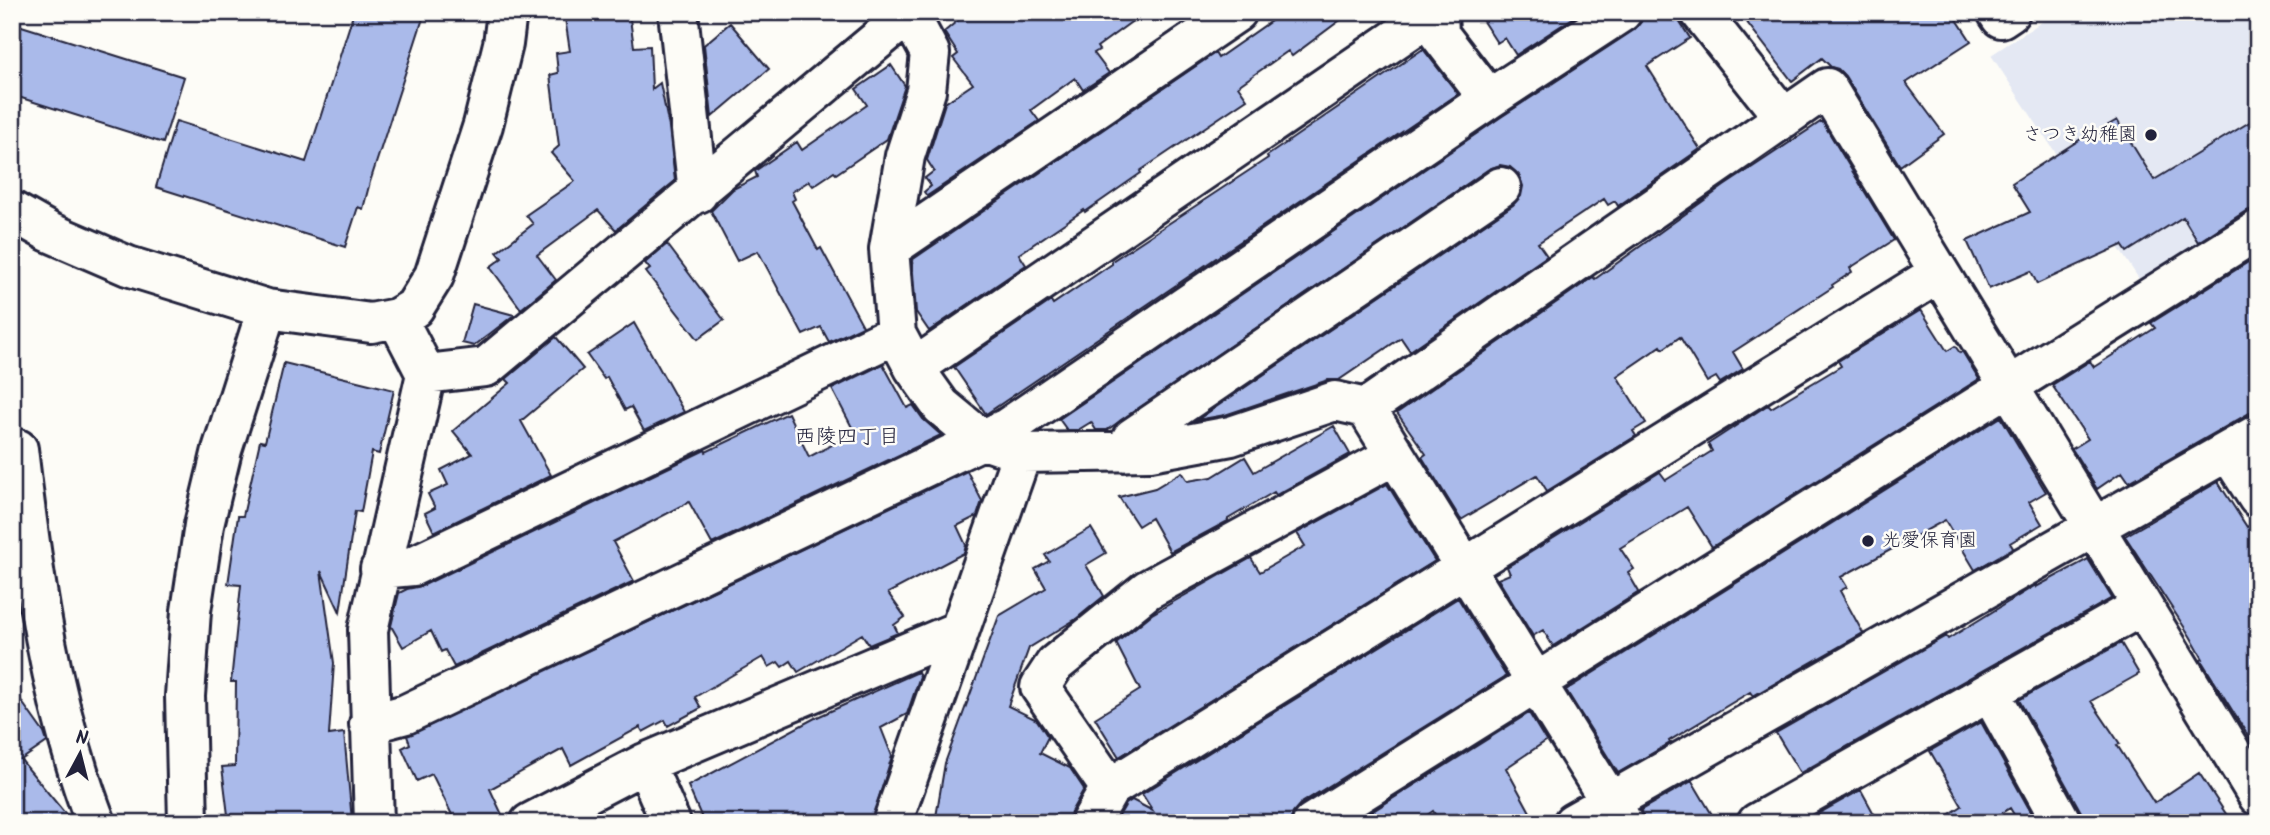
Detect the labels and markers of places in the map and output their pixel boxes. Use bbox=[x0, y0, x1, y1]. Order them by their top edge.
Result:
place label: さつき幼稚園 bbox=[2023, 120, 2137, 150]
marker: さつき幼稚園 bbox=[2143, 127, 2159, 143]
place label: 光愛保育園 bbox=[1882, 526, 1977, 556]
marker: 光愛保育園 bbox=[1860, 533, 1876, 549]

